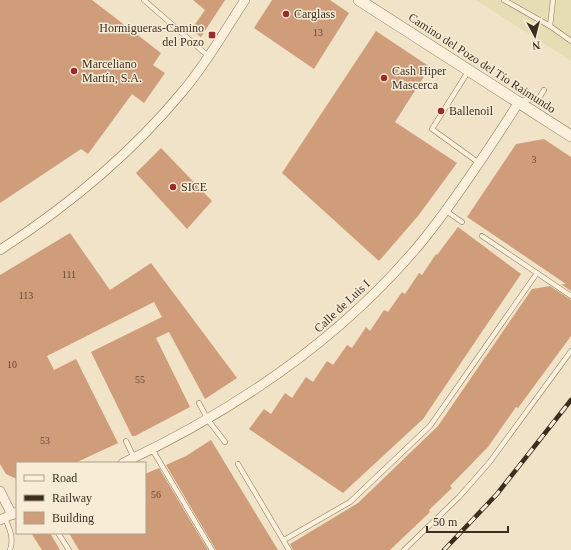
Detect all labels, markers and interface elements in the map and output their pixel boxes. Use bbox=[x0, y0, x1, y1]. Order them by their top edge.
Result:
place label: Carglass bbox=[294, 7, 335, 21]
marker: Carglass bbox=[281, 9, 291, 19]
street label: Camino del Pozo del Tío Raimundo bbox=[406, 10, 558, 116]
north arrow bbox=[515, 16, 555, 56]
place label: Hormigueras-Camino del Pozo bbox=[99, 21, 204, 49]
house number: 13 bbox=[313, 27, 323, 38]
marker: Hormigueras-Camino del Pozo bbox=[207, 30, 217, 40]
text: N bbox=[531, 39, 541, 52]
place label: Marceliano Martín, S.A. bbox=[82, 57, 142, 85]
place label: Cash Hiper Mascerca bbox=[392, 64, 446, 92]
marker: Marceliano Martín, S.A. bbox=[69, 66, 79, 76]
marker: Cash Hiper Mascerca bbox=[379, 73, 389, 83]
place label: Ballenoil bbox=[449, 104, 494, 118]
marker: Ballenoil bbox=[436, 106, 446, 116]
house number: 3 bbox=[532, 154, 537, 165]
place label: SICE bbox=[181, 180, 207, 194]
marker: SICE bbox=[168, 182, 178, 192]
house number: 111 bbox=[62, 269, 76, 280]
street label: Calle de Luis I bbox=[311, 277, 373, 335]
house number: 113 bbox=[19, 290, 33, 301]
house number: 10 bbox=[7, 359, 17, 370]
house number: 55 bbox=[135, 374, 145, 385]
house number: 53 bbox=[40, 435, 50, 446]
legend bbox=[16, 462, 146, 534]
text: Road bbox=[52, 471, 77, 485]
house number: 56 bbox=[151, 489, 161, 500]
text: Railway bbox=[52, 491, 92, 505]
scale bar bbox=[427, 508, 508, 534]
text: Building bbox=[52, 511, 94, 525]
text: 50 m bbox=[433, 515, 458, 529]

